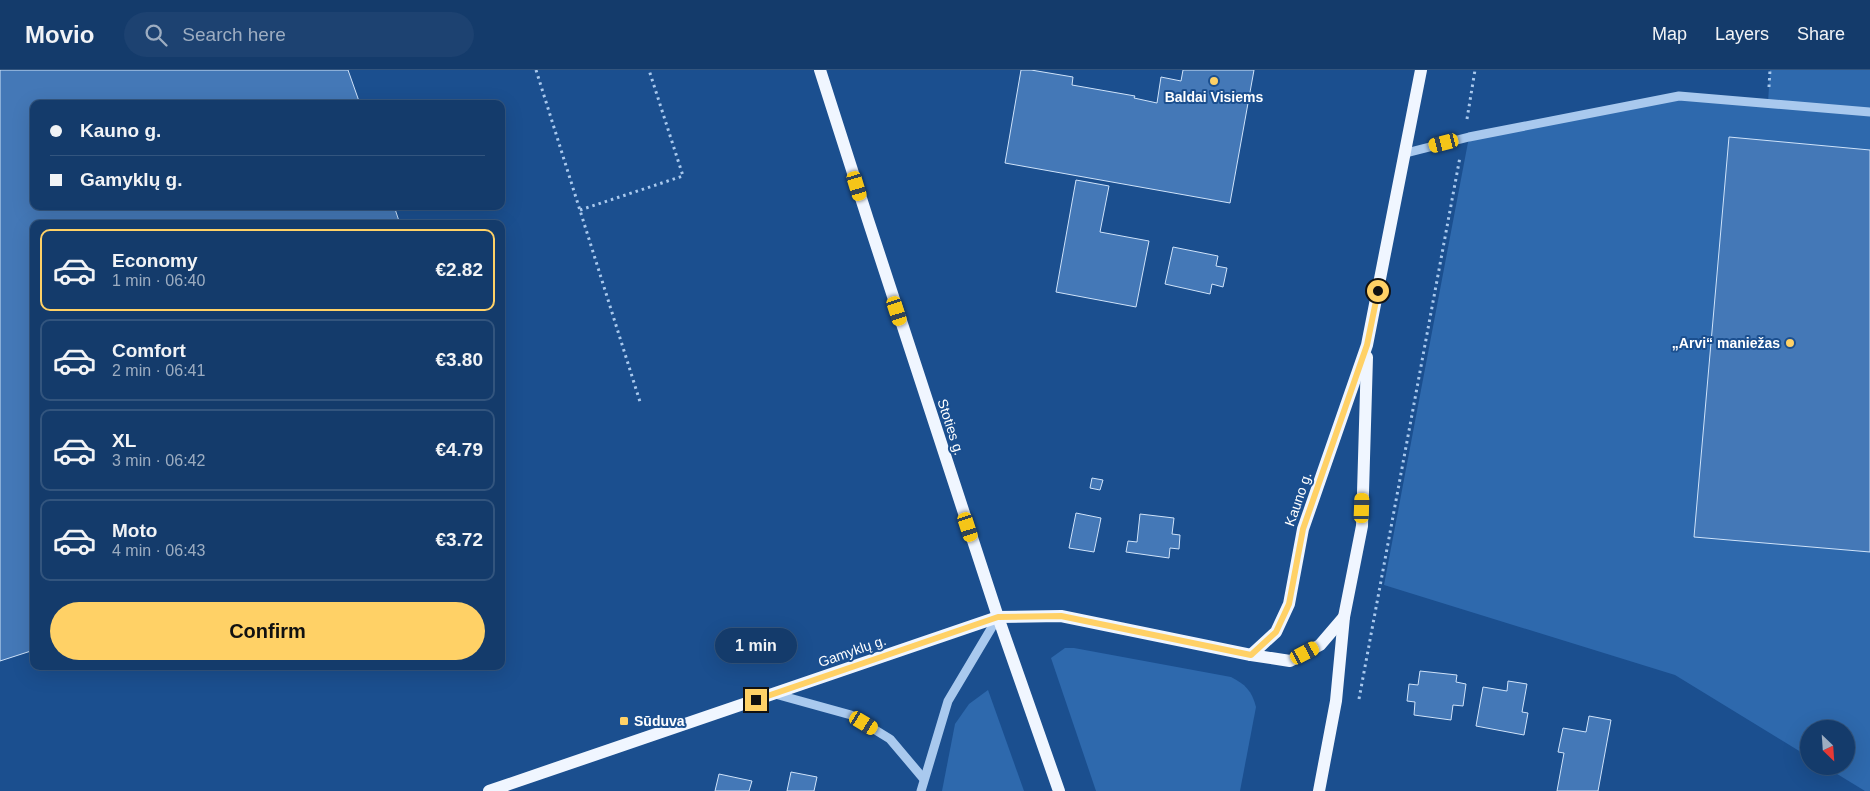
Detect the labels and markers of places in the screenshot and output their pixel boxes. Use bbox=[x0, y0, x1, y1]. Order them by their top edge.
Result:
marker: Baldai Visiems bbox=[1208, 75, 1220, 87]
place label: Baldai Visiems bbox=[1165, 89, 1263, 105]
place label: „Arvi“ maniežas bbox=[1672, 335, 1780, 351]
marker: „Arvi“ maniežas bbox=[1784, 337, 1796, 349]
place label: Sūduva bbox=[634, 713, 685, 729]
marker: Sūduva bbox=[618, 715, 630, 727]

